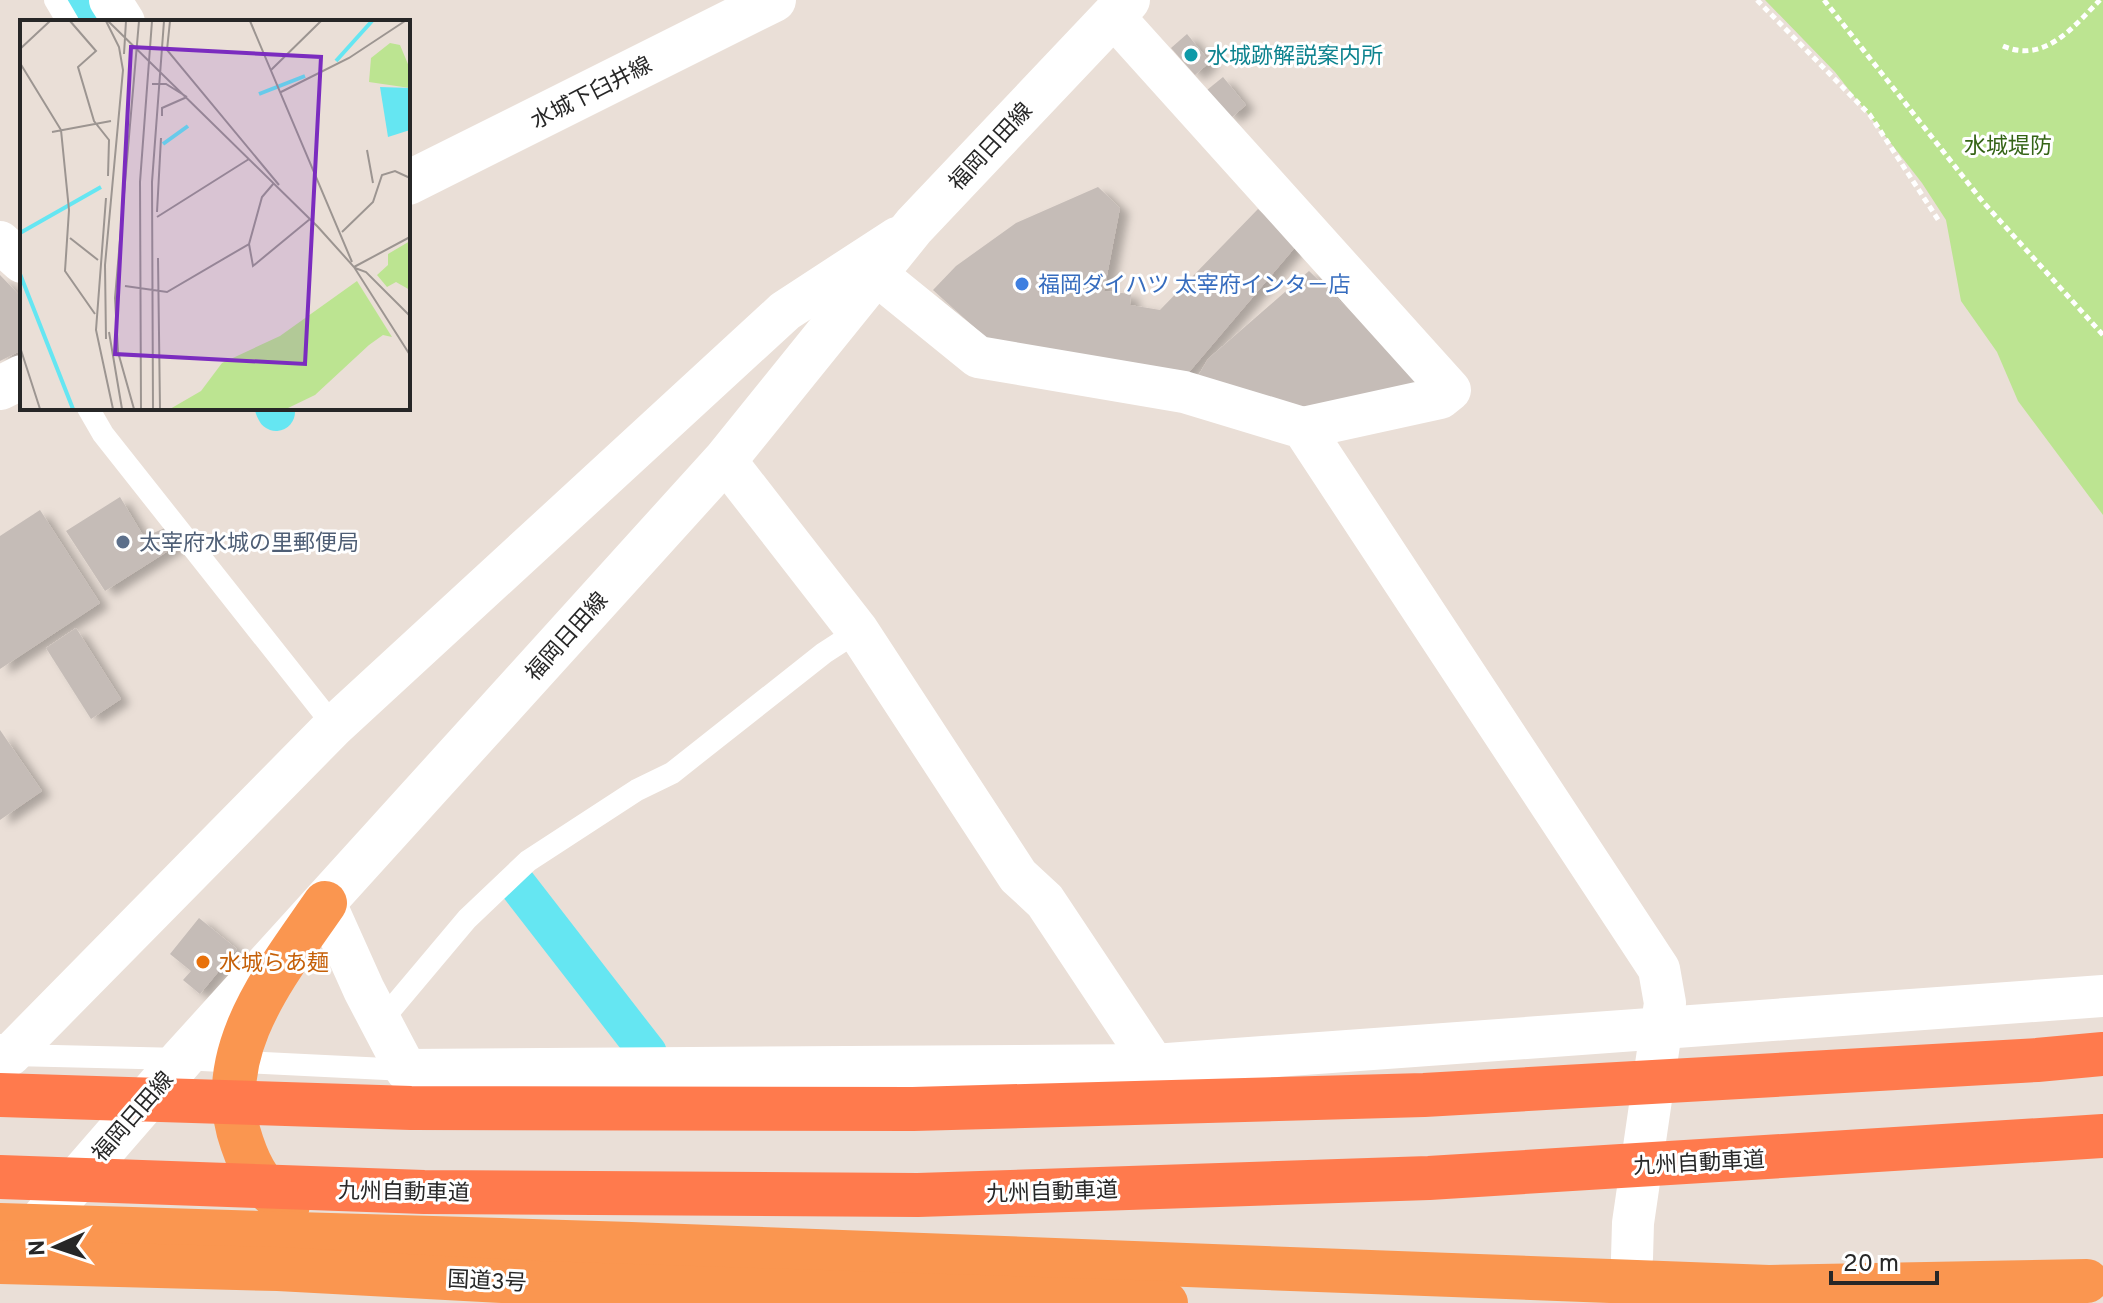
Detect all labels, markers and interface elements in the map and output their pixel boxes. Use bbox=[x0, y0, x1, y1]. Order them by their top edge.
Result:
inset map bbox=[20, 20, 410, 410]
place label: 水城跡解説案内所 bbox=[1207, 44, 1383, 71]
marker: 水城跡解説案内所 bbox=[1182, 46, 1200, 64]
street label: 水城下臼井線 bbox=[527, 52, 657, 136]
street label: 福岡日田線 bbox=[944, 98, 1039, 197]
park label: 水城堤防 bbox=[1964, 134, 2052, 161]
place label: 福岡ダイハツ 太宰府インタ－店 bbox=[1038, 273, 1351, 300]
marker: 福岡ダイハツ 太宰府インタ－店 bbox=[1013, 275, 1031, 293]
place label: 太宰府水城の里郵便局 bbox=[139, 531, 359, 558]
marker: 太宰府水城の里郵便局 bbox=[114, 533, 132, 551]
street label: 福岡日田線 bbox=[521, 588, 615, 688]
place label: 水城らあ麺 bbox=[219, 951, 329, 978]
marker: 水城らあ麺 bbox=[194, 953, 212, 971]
street label: 福岡日田線 bbox=[88, 1067, 180, 1168]
street label: 九州自動車道 bbox=[1633, 1148, 1766, 1181]
street label: 九州自動車道 bbox=[986, 1178, 1119, 1209]
street label: 九州自動車道 bbox=[338, 1179, 470, 1208]
north arrow bbox=[16, 1207, 96, 1287]
scale bar bbox=[1831, 1235, 1937, 1285]
text: N bbox=[25, 1239, 52, 1257]
text: 20 m bbox=[1843, 1250, 1899, 1280]
street label: 国道3号 bbox=[447, 1267, 527, 1298]

